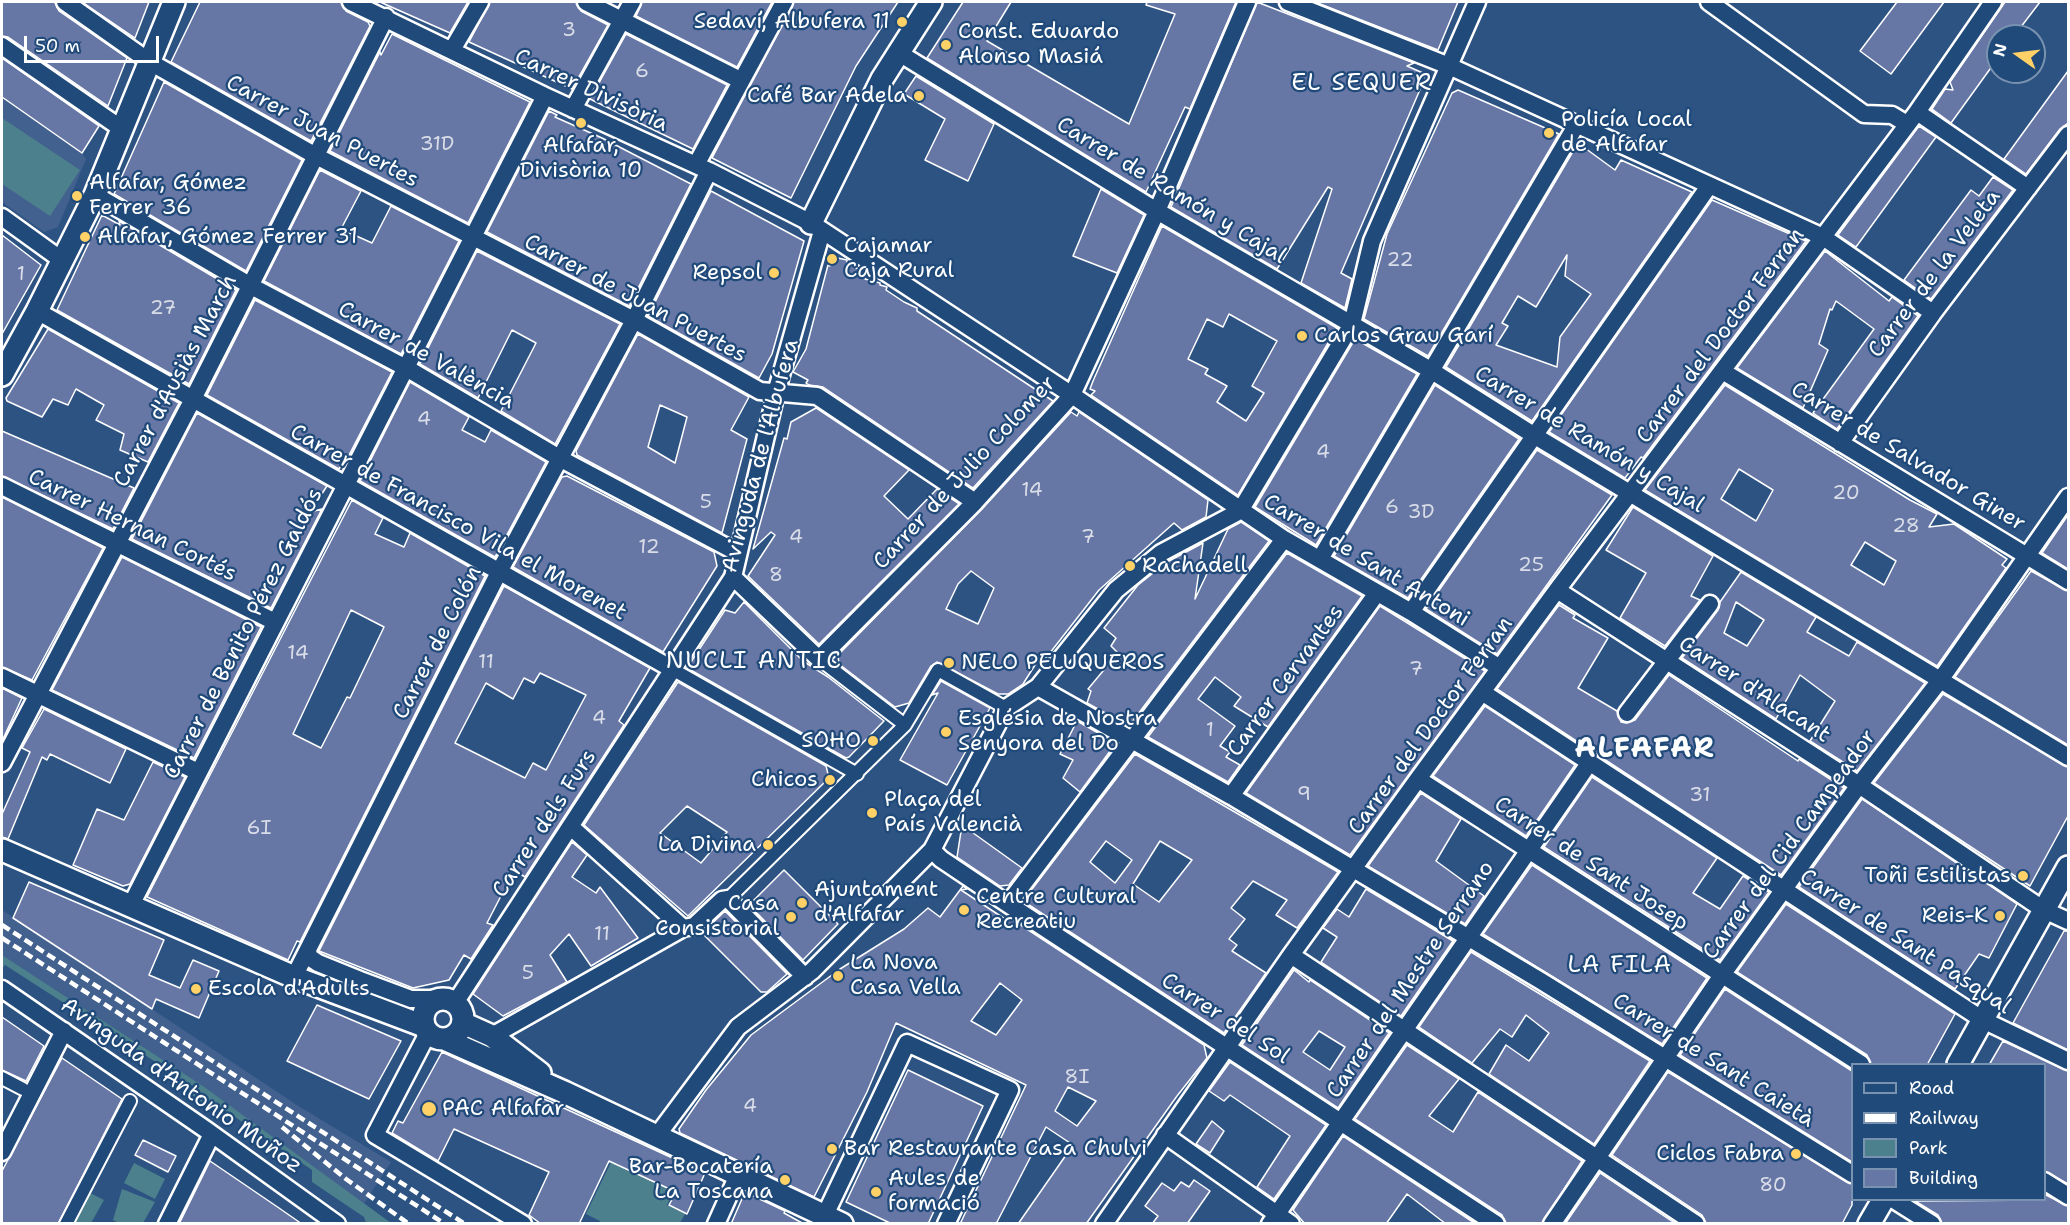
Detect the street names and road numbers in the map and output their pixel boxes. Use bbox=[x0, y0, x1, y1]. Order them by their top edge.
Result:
street label: Carrer Divisòria bbox=[510, 44, 672, 138]
street label: Carrer Juan Puertes bbox=[221, 70, 423, 194]
street label: Carrer de Ramón y Cajal bbox=[1051, 112, 1291, 270]
street label: Carrer de la Veleta bbox=[1863, 185, 2007, 363]
street label: Carrer del Doctor Ferran bbox=[1631, 223, 1811, 449]
street label: Carrer de Juan Puertes bbox=[519, 229, 751, 369]
street label: Carrer d'Ausiàs March bbox=[109, 270, 243, 492]
street label: Carrer de València bbox=[333, 297, 519, 415]
street label: Avinguda de l'Albufera bbox=[717, 336, 805, 576]
street label: Carrer de Ramón y Cajal bbox=[1469, 361, 1709, 519]
street label: Carrer de Julio Colomer bbox=[868, 371, 1062, 575]
street label: Carrer de Salvador Giner bbox=[1786, 376, 2030, 538]
street label: Carrer de Francisco Vila el Morenet bbox=[285, 419, 631, 627]
street label: Carrer Hernan Cortés bbox=[23, 464, 241, 588]
street label: Carrer de Benito Pérez Galdós bbox=[159, 484, 329, 784]
street label: Carrer de Sant Antoni bbox=[1258, 489, 1474, 633]
street label: Carrer de Colón bbox=[388, 562, 488, 724]
street label: Carrer Cervantes bbox=[1222, 600, 1350, 762]
street label: Carrer del Doctor Ferran bbox=[1343, 612, 1519, 840]
street label: Carrer d'Alacant bbox=[1673, 631, 1835, 749]
street label: Carrer del Cid Campeador bbox=[1698, 725, 1882, 965]
street label: Carrer dels Furs bbox=[487, 745, 603, 903]
street label: Carrer de Sant Josep bbox=[1489, 791, 1693, 937]
street label: Carrer del Mestre Serrano bbox=[1322, 856, 1500, 1104]
street label: Carrer de Sant Pasqual bbox=[1794, 864, 2016, 1020]
street label: Carrer del Sol bbox=[1156, 968, 1294, 1070]
street label: Carrer de Sant Caietà bbox=[1607, 988, 1819, 1134]
street label: Avinguda d’Antonio Muñoz bbox=[55, 992, 307, 1180]

